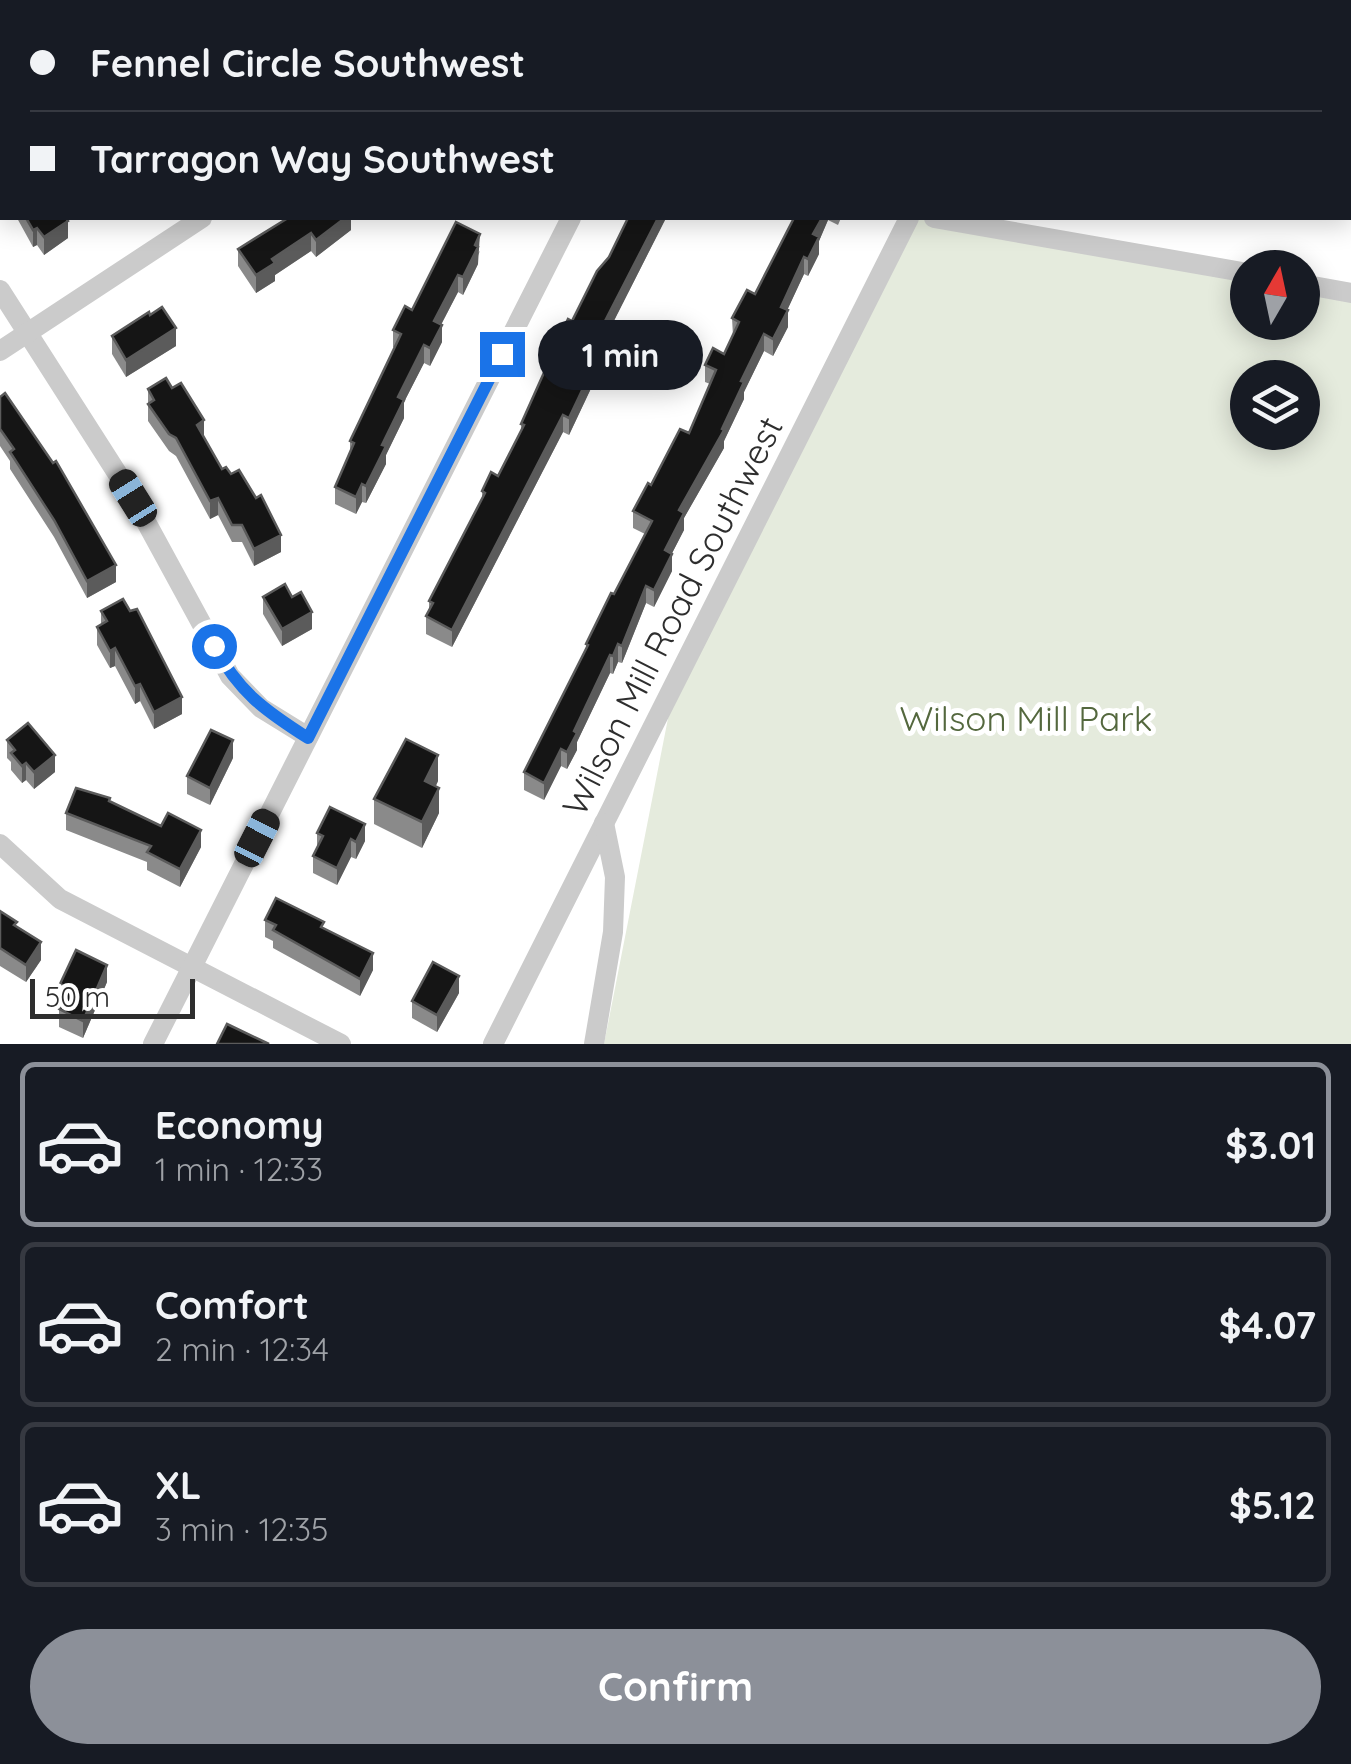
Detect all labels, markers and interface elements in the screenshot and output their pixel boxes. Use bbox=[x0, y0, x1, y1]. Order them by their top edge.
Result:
text: Fennel Circle Southwest bbox=[90, 39, 525, 87]
text: Tarragon Way Southwest bbox=[90, 135, 555, 183]
north arrow bbox=[1230, 250, 1320, 340]
map controls bbox=[1230, 250, 1320, 450]
callout: 1 min bbox=[537, 319, 702, 389]
route end bbox=[480, 332, 525, 377]
text: 1 min bbox=[582, 335, 659, 375]
button: layers bbox=[1230, 360, 1320, 450]
street label: Wilson Mill Road Southwest bbox=[552, 409, 792, 823]
car bbox=[104, 465, 162, 531]
route start bbox=[192, 624, 237, 669]
park label: Wilson Mill Park bbox=[900, 696, 1152, 740]
car bbox=[230, 804, 284, 872]
scale bar bbox=[30, 974, 195, 1018]
text: 50 m bbox=[45, 979, 110, 1014]
icon: car bbox=[35, 1100, 125, 1190]
text: Economy bbox=[155, 1101, 324, 1149]
text: $3.01 bbox=[1225, 1121, 1316, 1169]
text: 1 min · 12:33 bbox=[155, 1149, 323, 1189]
icon: car bbox=[35, 1280, 125, 1370]
text: Comfort bbox=[155, 1281, 309, 1329]
text: $4.07 bbox=[1219, 1301, 1316, 1349]
text: 2 min · 12:34 bbox=[155, 1329, 329, 1369]
icon: car bbox=[35, 1460, 125, 1550]
text: XL bbox=[155, 1461, 201, 1509]
text: $5.12 bbox=[1229, 1481, 1316, 1529]
text: 3 min · 12:35 bbox=[155, 1509, 329, 1549]
button: Confirm bbox=[30, 1629, 1321, 1744]

